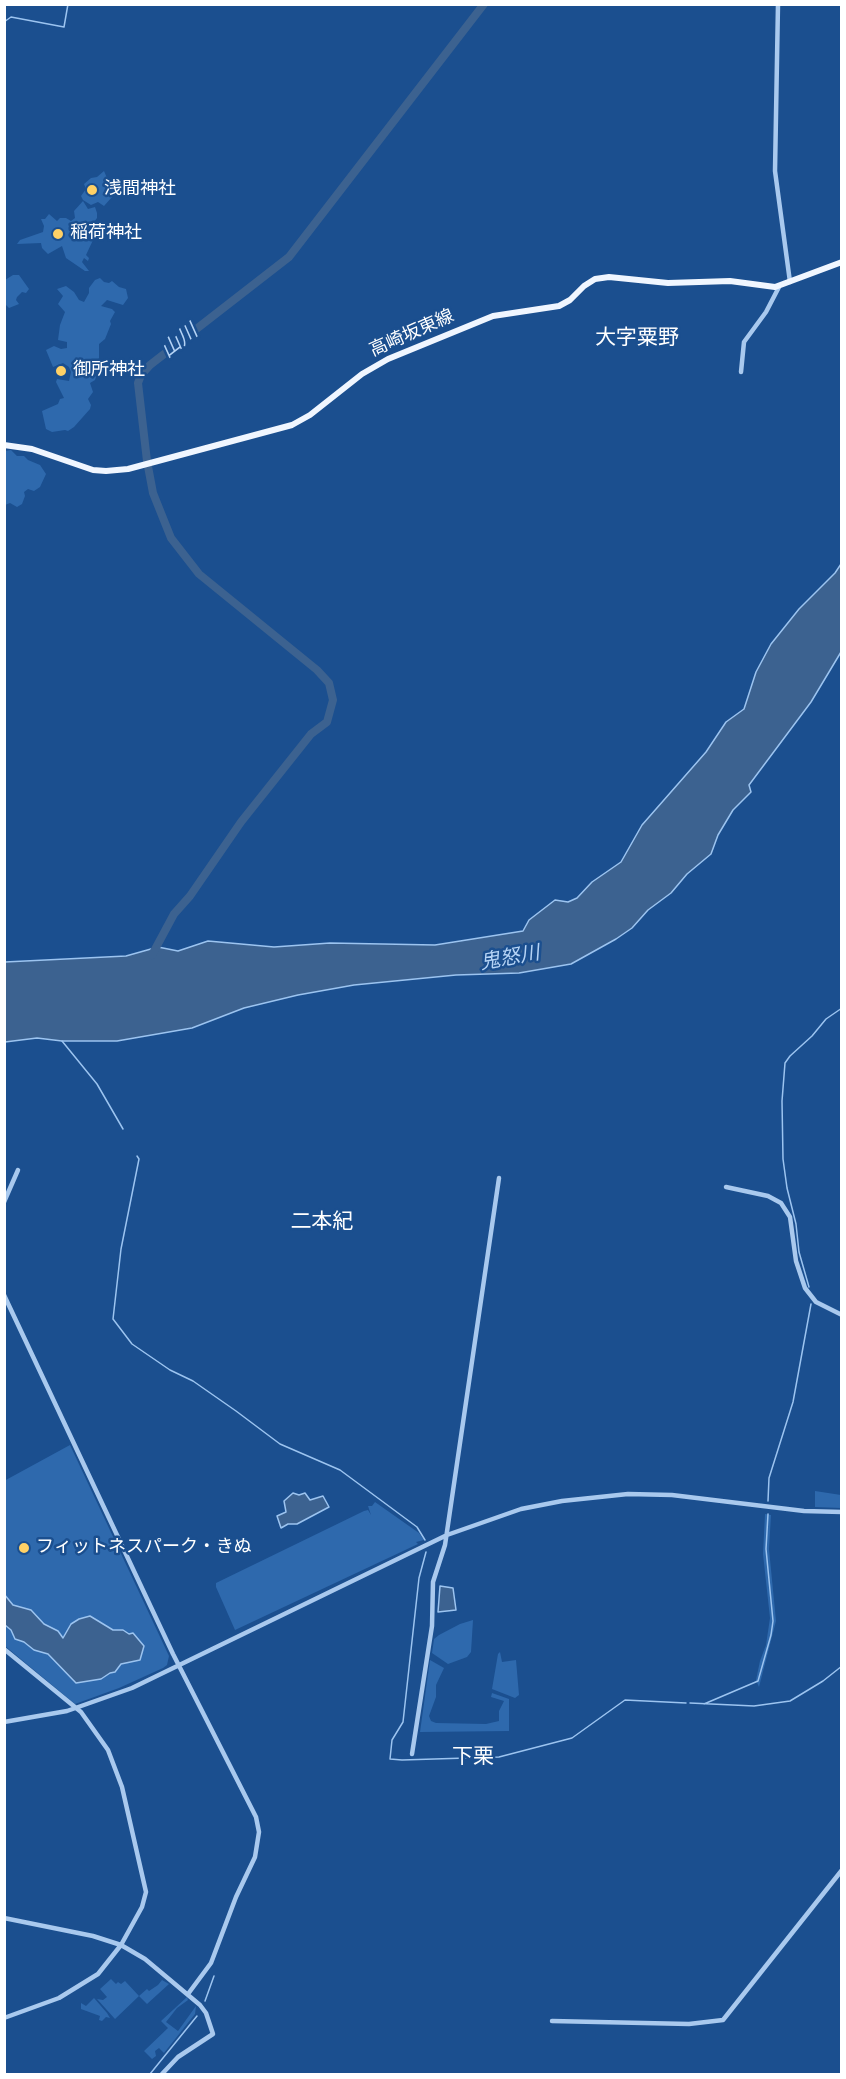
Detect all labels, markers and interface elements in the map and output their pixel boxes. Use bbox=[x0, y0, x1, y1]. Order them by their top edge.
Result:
place label: 浅間神社 bbox=[104, 179, 176, 201]
marker: 浅間神社 bbox=[85, 183, 99, 197]
place label: 稲荷神社 bbox=[70, 223, 142, 245]
marker: 稲荷神社 bbox=[51, 227, 65, 241]
street label: 高崎坂東線 bbox=[366, 306, 458, 362]
water label: 山川 bbox=[157, 320, 203, 364]
district label: 大字粟野 bbox=[595, 326, 679, 352]
place label: 御所神社 bbox=[73, 360, 145, 382]
marker: 御所神社 bbox=[54, 364, 68, 378]
water label: 鬼怒川 bbox=[478, 942, 542, 976]
district label: 二本紀 bbox=[291, 1210, 353, 1236]
place label: フィットネスパーク・きぬ bbox=[36, 1537, 252, 1559]
marker: フィットネスパーク・きぬ bbox=[17, 1541, 31, 1555]
district label: 下栗 bbox=[452, 1745, 494, 1771]

